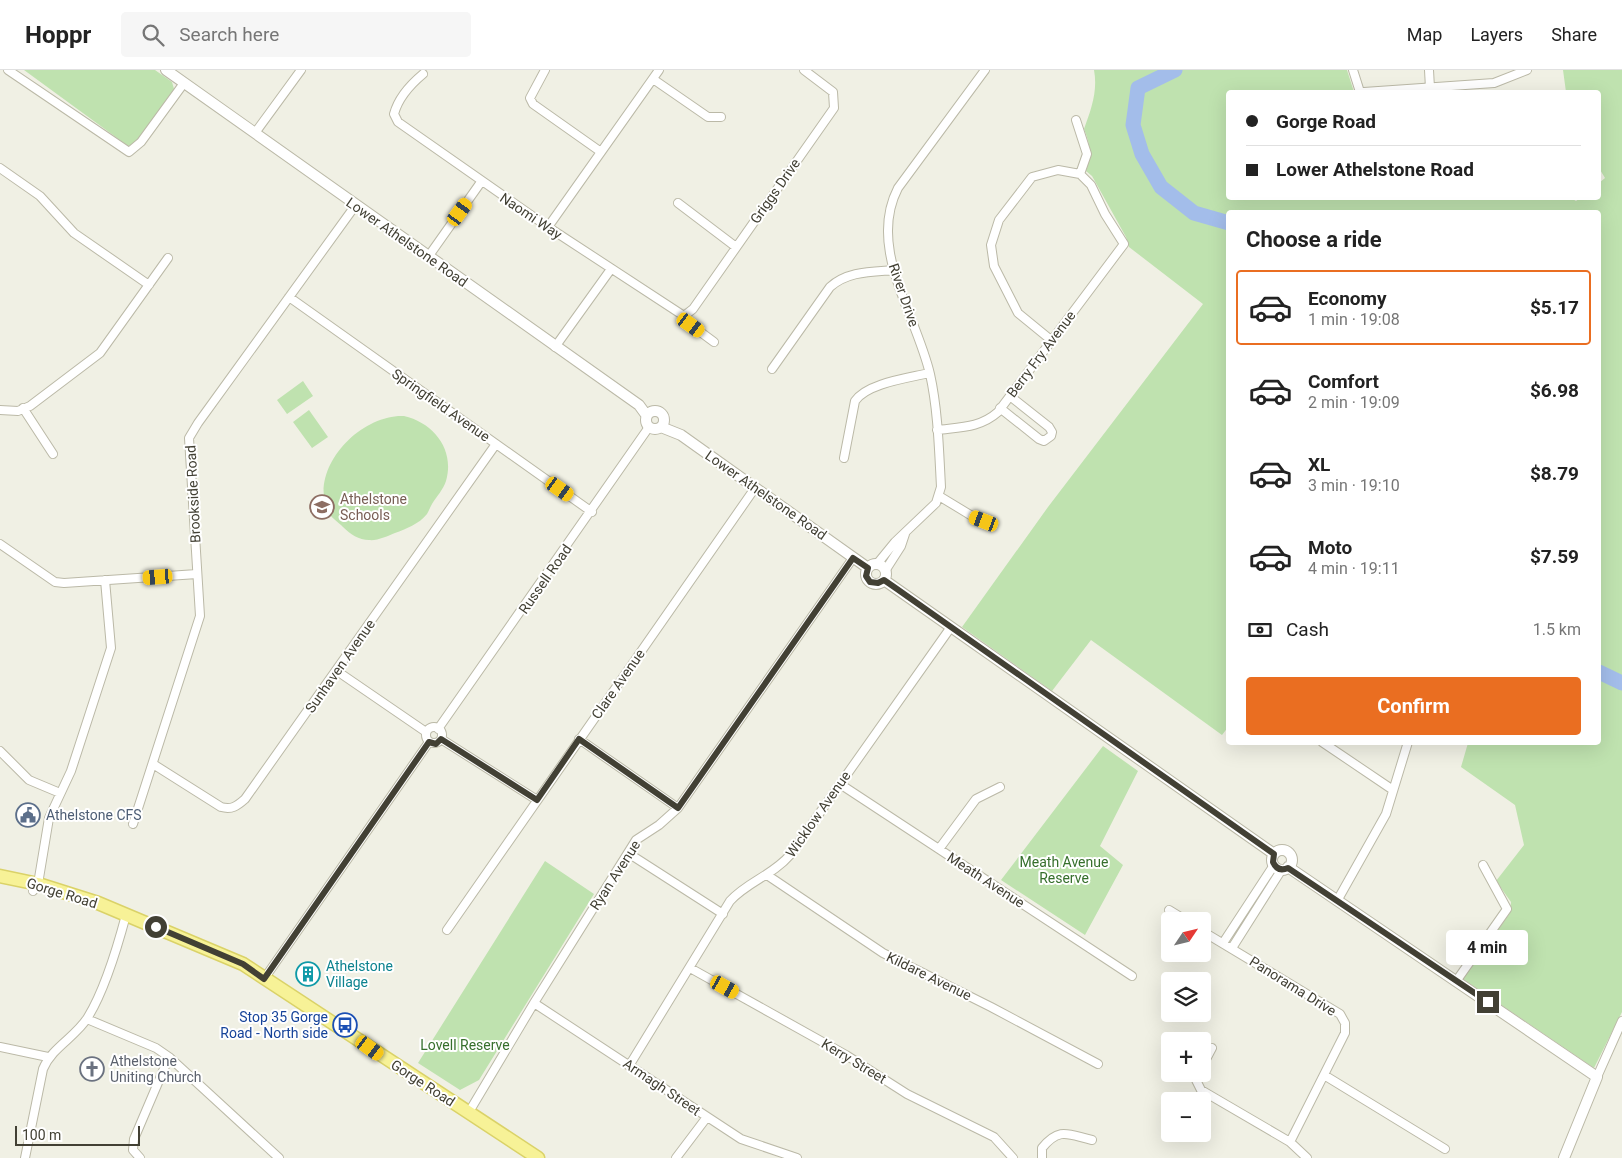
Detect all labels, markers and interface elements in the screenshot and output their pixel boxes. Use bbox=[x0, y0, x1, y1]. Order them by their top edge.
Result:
search box bbox=[121, 12, 471, 57]
text: Hoppr bbox=[25, 21, 91, 49]
icon: search bbox=[139, 21, 167, 49]
text: Search here bbox=[179, 23, 279, 46]
text: Map bbox=[1407, 24, 1442, 45]
text: Layers bbox=[1470, 24, 1523, 45]
text: Share bbox=[1551, 24, 1597, 45]
text: Gorge Road bbox=[1276, 110, 1376, 133]
street label: Griggs Drive bbox=[747, 155, 803, 227]
text: Lower Athelstone Road bbox=[1276, 158, 1474, 181]
street label: Naomi Way bbox=[497, 189, 565, 243]
street label: Lower Athelstone Road bbox=[343, 194, 471, 290]
car bbox=[445, 195, 474, 229]
text: Choose a ride bbox=[1246, 227, 1382, 252]
street label: River Drive bbox=[886, 261, 922, 329]
icon: car bbox=[1248, 285, 1293, 330]
text: Economy bbox=[1308, 287, 1387, 310]
text: $5.17 bbox=[1530, 296, 1579, 319]
street label: Berry Fry Avenue bbox=[1003, 308, 1079, 400]
car bbox=[674, 310, 707, 340]
text: 1 min · 19:08 bbox=[1308, 310, 1400, 329]
street label: Springfield Avenue bbox=[389, 365, 493, 445]
icon: car bbox=[1248, 368, 1293, 413]
text: Comfort bbox=[1308, 370, 1379, 393]
text: $6.98 bbox=[1530, 379, 1579, 402]
text: 2 min · 19:09 bbox=[1308, 393, 1400, 412]
street label: Brookside Road bbox=[182, 445, 204, 543]
street label: Lower Athelstone Road bbox=[702, 447, 830, 543]
icon: car bbox=[1248, 451, 1293, 496]
text: XL bbox=[1308, 453, 1330, 476]
text: $8.79 bbox=[1530, 462, 1579, 485]
car bbox=[543, 474, 576, 504]
text: 3 min · 19:10 bbox=[1308, 476, 1400, 495]
place label: Athelstone Schools bbox=[340, 491, 407, 523]
school or university icon: Athelstone Schools bbox=[309, 494, 335, 520]
car bbox=[967, 509, 1000, 533]
icon: car bbox=[1248, 534, 1293, 579]
text: Moto bbox=[1308, 536, 1352, 559]
street label: Russell Road bbox=[515, 541, 575, 617]
text: $7.59 bbox=[1530, 545, 1579, 568]
text: 4 min · 19:11 bbox=[1308, 559, 1400, 578]
car bbox=[142, 568, 173, 586]
street label: Sunhaven Avenue bbox=[302, 616, 378, 716]
icon: cash bbox=[1246, 616, 1274, 644]
text: Cash bbox=[1286, 618, 1329, 641]
text: 1.5 km bbox=[1533, 620, 1581, 639]
street label: Clare Avenue bbox=[588, 646, 648, 722]
button: Confirm bbox=[1246, 677, 1581, 735]
street label: Wicklow Avenue bbox=[782, 768, 854, 860]
public building icon: Athelstone CFS bbox=[15, 802, 41, 828]
place label: Athelstone CFS bbox=[46, 807, 142, 823]
street label: Ryan Avenue bbox=[587, 837, 643, 913]
street label: Meath Avenue bbox=[944, 849, 1028, 911]
park label: Meath Avenue Reserve bbox=[1020, 854, 1108, 886]
street label: Gorge Road bbox=[25, 875, 99, 911]
north arrow bbox=[1161, 912, 1211, 962]
map controls bbox=[1161, 912, 1211, 1142]
route start bbox=[145, 916, 167, 938]
callout: 4 min bbox=[1447, 930, 1529, 964]
text: 4 min bbox=[1467, 938, 1507, 957]
street label: Kildare Avenue bbox=[884, 949, 974, 1003]
street label: Panorama Drive bbox=[1247, 953, 1339, 1019]
place label: Athelstone Village bbox=[326, 958, 393, 990]
building icon: Athelstone Village bbox=[295, 961, 321, 987]
button: layers bbox=[1161, 972, 1211, 1022]
car bbox=[708, 973, 741, 1001]
route end bbox=[1477, 991, 1499, 1013]
place label: Stop 35 Gorge Road - North side bbox=[220, 1009, 328, 1041]
bus stop icon: Stop 35 Gorge Road - North side bbox=[332, 1012, 358, 1038]
button: + bbox=[1161, 1032, 1211, 1082]
car bbox=[353, 1033, 386, 1063]
street label: Kerry Street bbox=[819, 1035, 890, 1087]
park label: Lovell Reserve bbox=[420, 1037, 510, 1053]
place label: Athelstone Uniting Church bbox=[110, 1053, 201, 1085]
street label: Armagh Street bbox=[620, 1055, 704, 1119]
church icon: Athelstone Uniting Church bbox=[79, 1056, 105, 1082]
street label: Gorge Road bbox=[388, 1056, 458, 1110]
button: − bbox=[1161, 1092, 1211, 1142]
scale bar bbox=[15, 1123, 140, 1146]
text: 100 m bbox=[22, 1127, 61, 1143]

